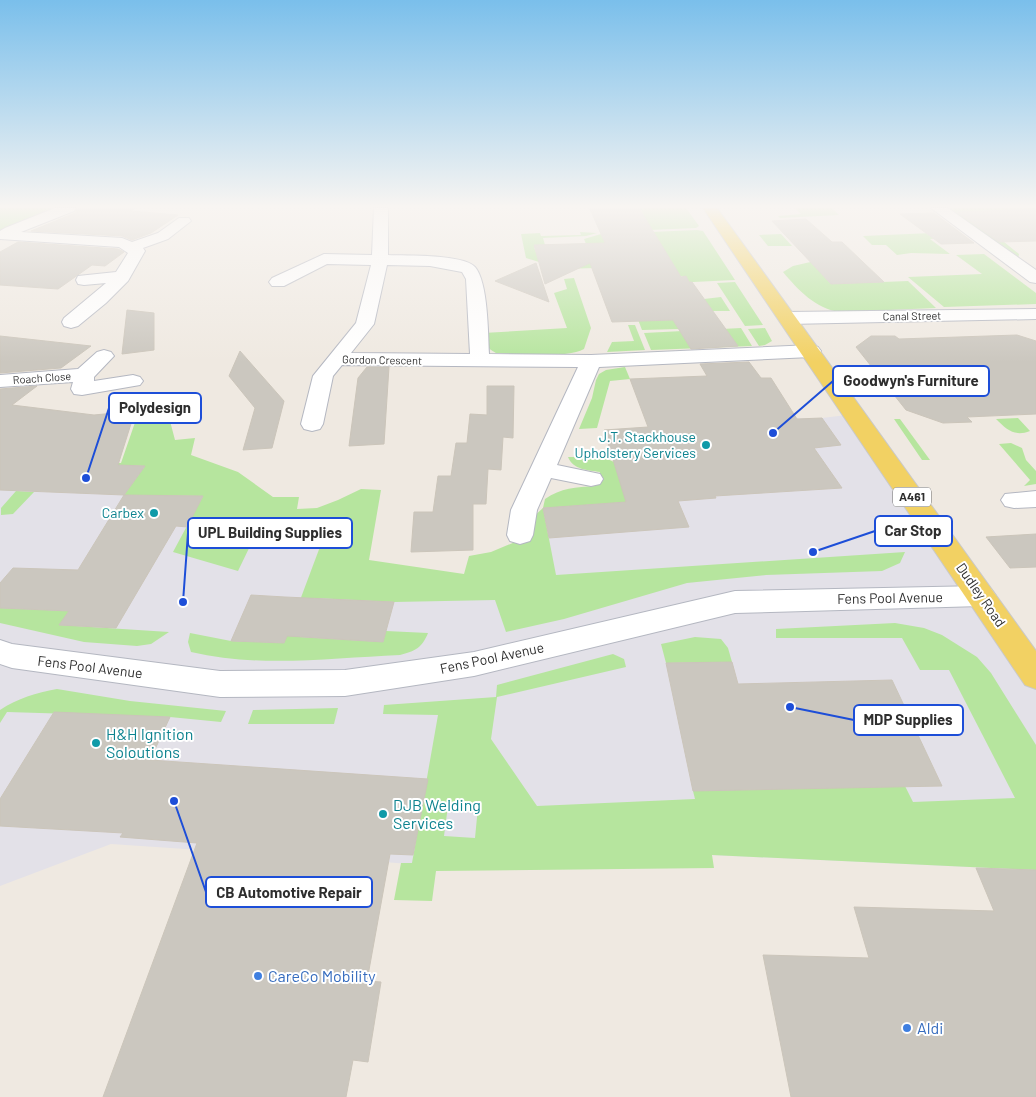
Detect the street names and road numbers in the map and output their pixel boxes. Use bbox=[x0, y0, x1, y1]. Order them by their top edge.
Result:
street label: Canal Street bbox=[883, 308, 941, 323]
street label: Gordon Crescent bbox=[342, 352, 422, 367]
street label: Roach Close bbox=[12, 369, 72, 386]
road number: A461 bbox=[893, 488, 931, 507]
street label: Dudley Road bbox=[953, 559, 1010, 630]
street label: Fens Pool Avenue bbox=[837, 588, 943, 607]
street label: Fens Pool Avenue bbox=[438, 638, 545, 677]
street label: Fens Pool Avenue bbox=[37, 652, 144, 681]

